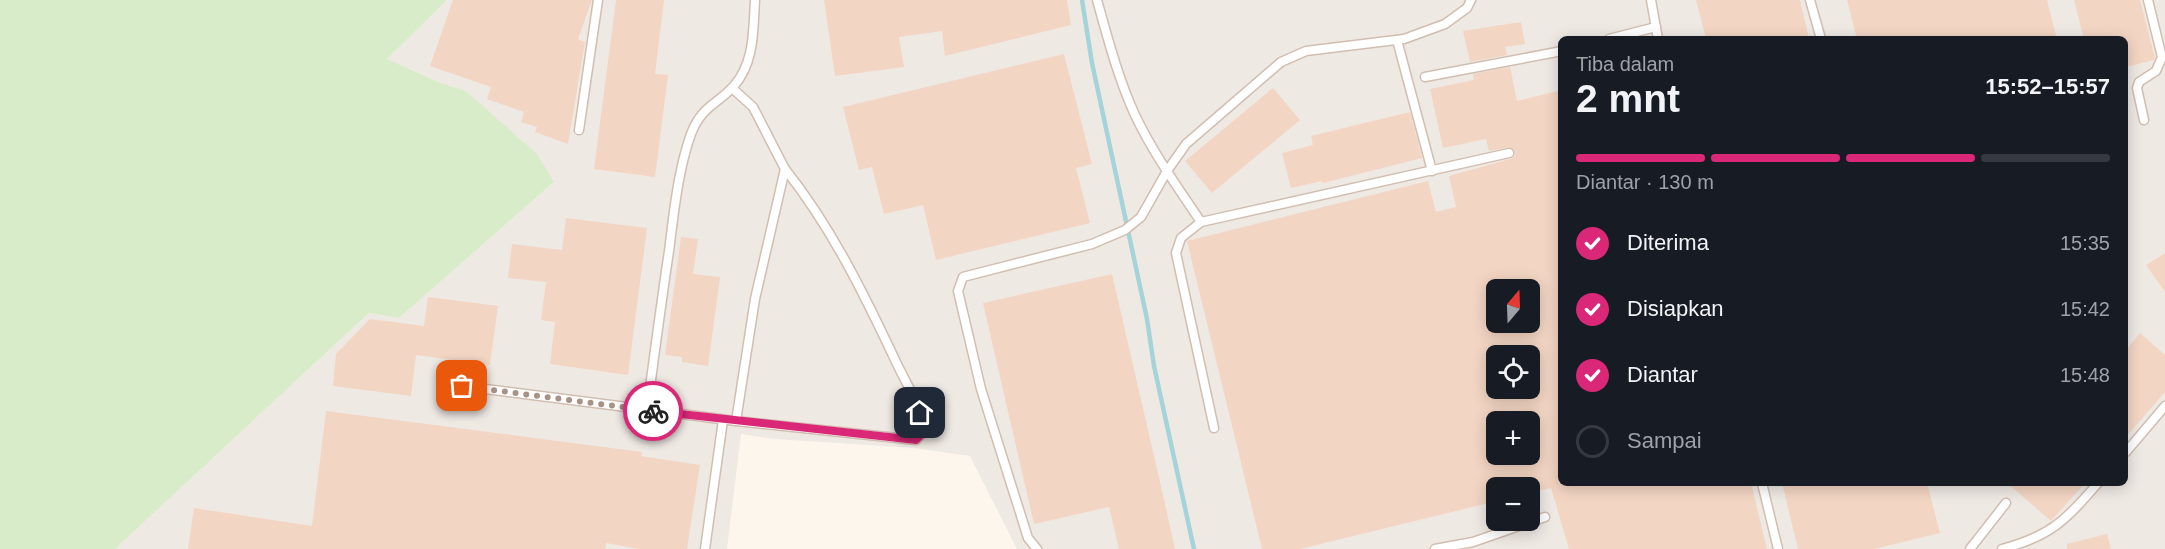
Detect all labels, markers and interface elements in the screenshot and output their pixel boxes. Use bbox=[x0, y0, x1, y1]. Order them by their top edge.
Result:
text: Tiba dalam bbox=[1576, 53, 1674, 75]
text: 15:52–15:57 bbox=[1985, 74, 2110, 99]
text: 2 mnt bbox=[1576, 77, 1680, 120]
text: Diantar · 130 m bbox=[1576, 171, 1714, 193]
icon: check bbox=[1576, 227, 1609, 260]
text: Diterima bbox=[1627, 230, 1709, 255]
text: 15:35 bbox=[2060, 232, 2110, 254]
north arrow bbox=[1486, 279, 1540, 333]
map controls bbox=[1486, 279, 1540, 531]
icon: check bbox=[1576, 293, 1609, 326]
text: Disiapkan bbox=[1627, 296, 1724, 321]
text: 15:42 bbox=[2060, 298, 2110, 320]
button: locate bbox=[1486, 345, 1540, 399]
icon: check bbox=[1576, 359, 1609, 392]
pin bbox=[436, 360, 487, 411]
text: Diantar bbox=[1627, 362, 1698, 387]
text: 15:48 bbox=[2060, 364, 2110, 386]
icon: bag bbox=[445, 369, 478, 402]
courier bbox=[623, 381, 683, 441]
pin bbox=[894, 387, 945, 438]
icon: bike bbox=[637, 395, 670, 428]
icon: home bbox=[903, 396, 936, 429]
button: + bbox=[1486, 411, 1540, 465]
text: Sampai bbox=[1627, 428, 1702, 453]
button: − bbox=[1486, 477, 1540, 531]

